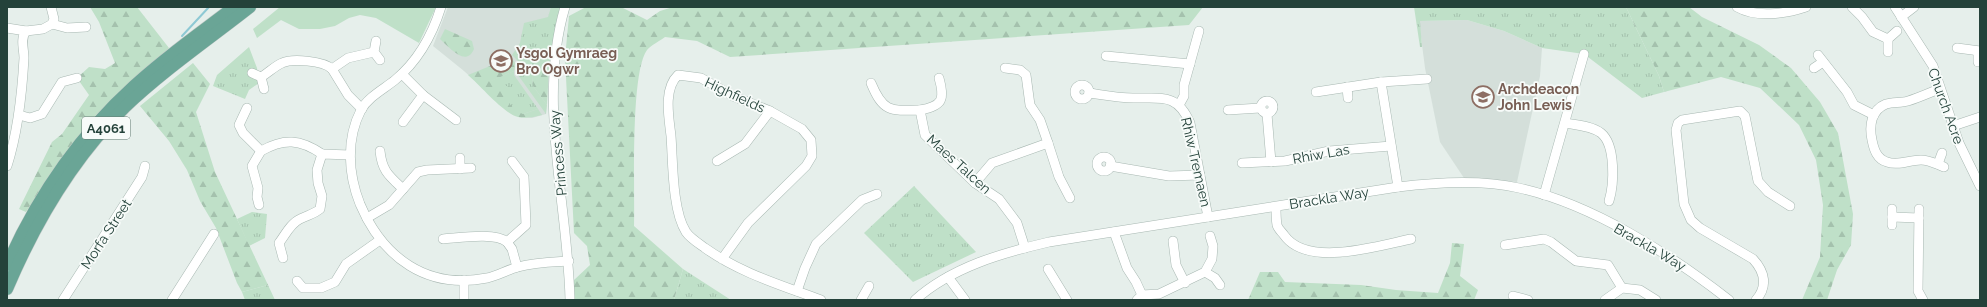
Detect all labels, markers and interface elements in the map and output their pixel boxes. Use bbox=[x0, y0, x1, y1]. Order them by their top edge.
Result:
place label: Ysgol Gymraeg Bro Ogwr bbox=[516, 45, 617, 77]
school or university icon: Ysgol Gymraeg Bro Ogwr bbox=[488, 48, 514, 74]
street label: Church Acre bbox=[1925, 66, 1967, 146]
street label: Highfields bbox=[702, 74, 768, 116]
place label: Archdeacon John Lewis bbox=[1498, 81, 1579, 113]
school or university icon: Archdeacon John Lewis bbox=[1470, 84, 1496, 110]
street label: Princess Way bbox=[546, 109, 570, 197]
street label: Rhiw Tremaen bbox=[1178, 116, 1214, 208]
road number: A4061 bbox=[82, 117, 130, 139]
street label: Maes Talcen bbox=[924, 131, 994, 197]
street label: Rhiw Las bbox=[1291, 141, 1351, 167]
street label: Brackla Way bbox=[1288, 184, 1370, 212]
street label: Morfa Street bbox=[78, 196, 135, 272]
street label: Brackla Way bbox=[1611, 220, 1689, 274]

